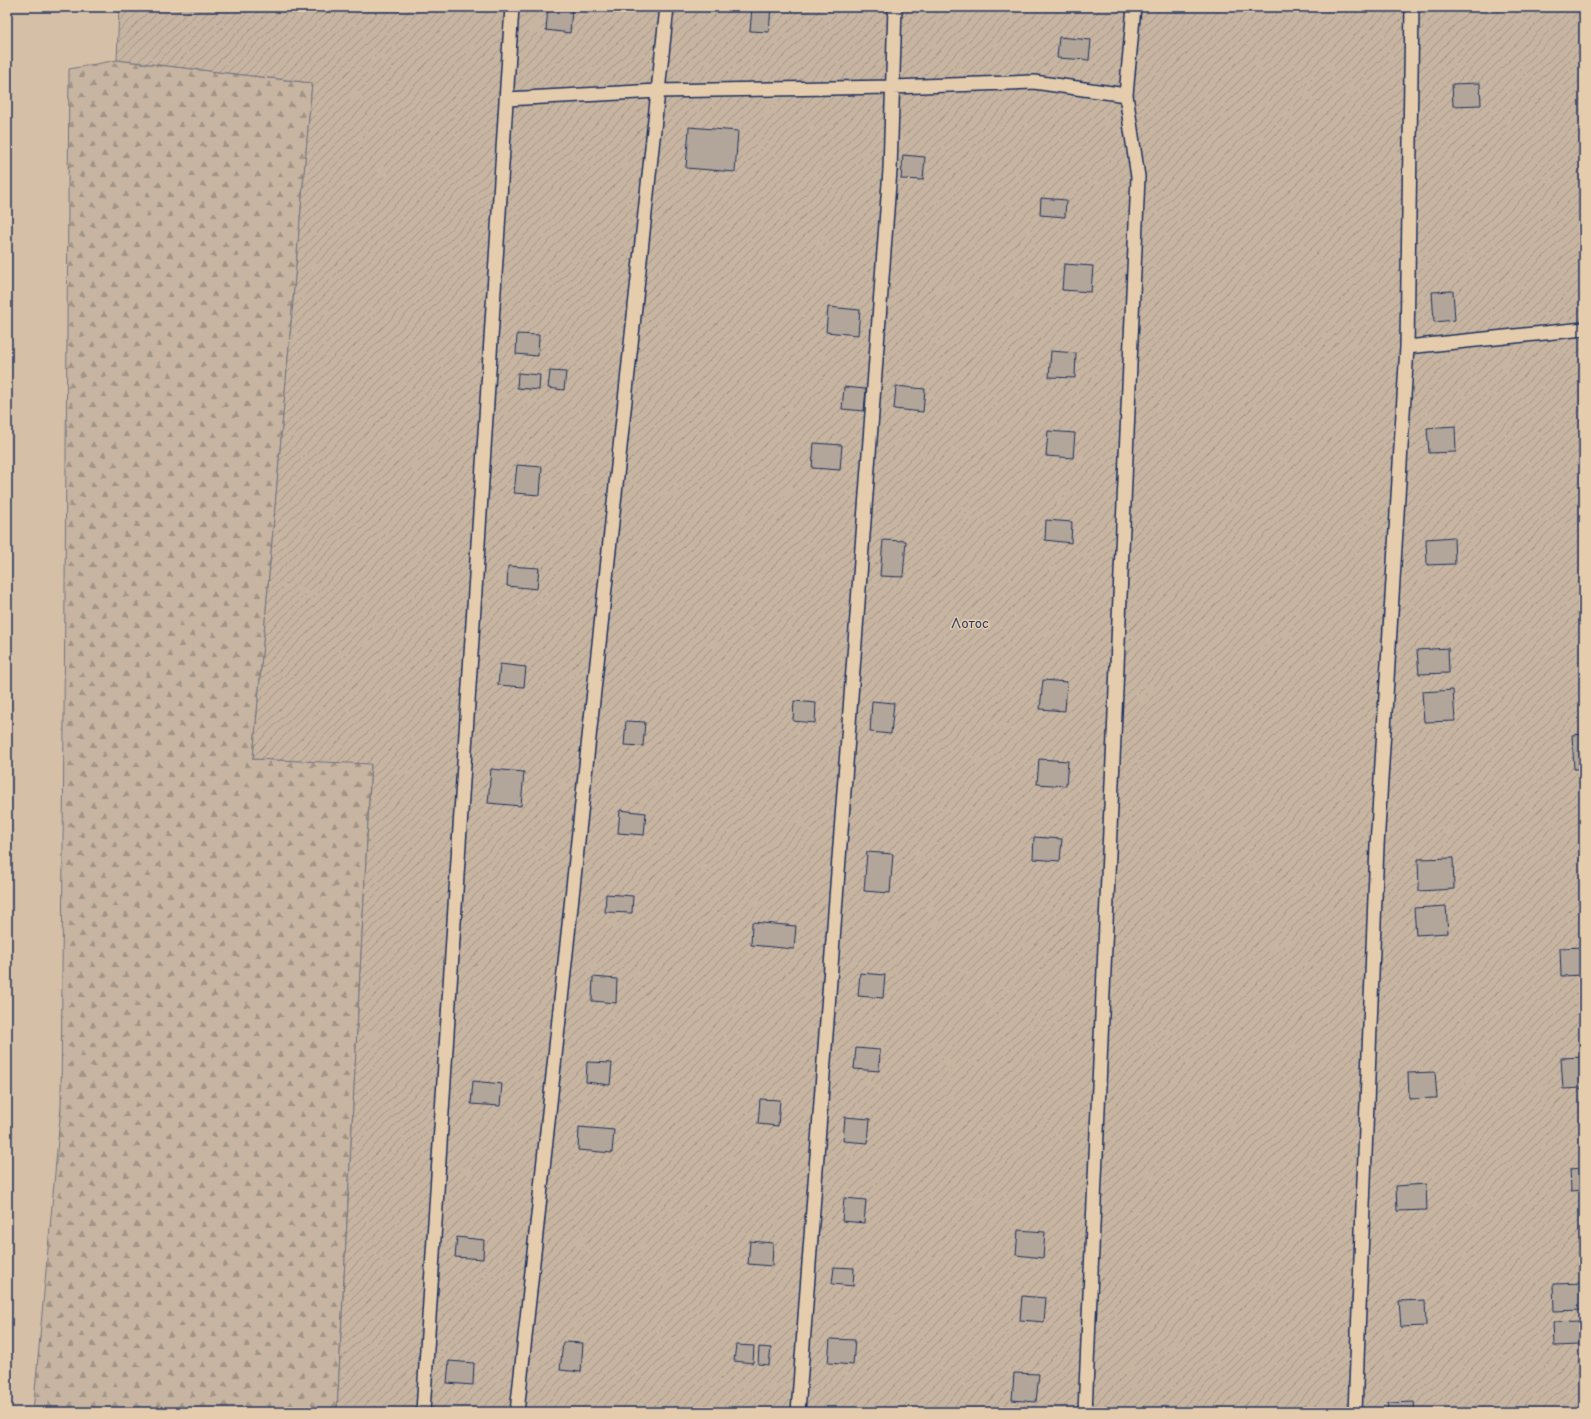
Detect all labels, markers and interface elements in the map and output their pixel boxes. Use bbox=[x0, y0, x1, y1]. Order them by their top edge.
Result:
park label: Лотос bbox=[951, 613, 989, 632]

